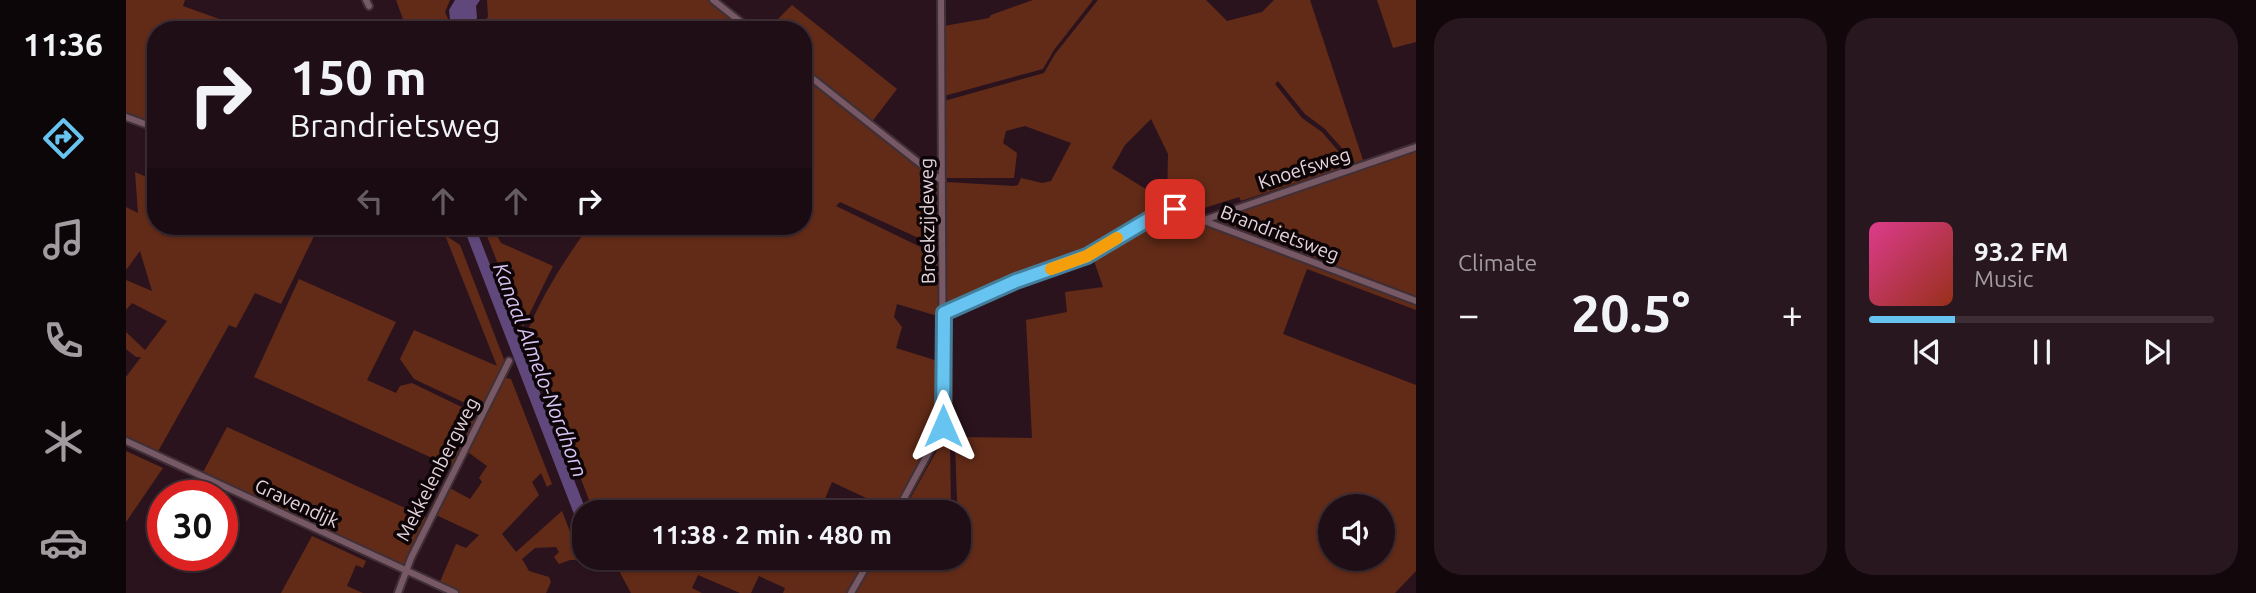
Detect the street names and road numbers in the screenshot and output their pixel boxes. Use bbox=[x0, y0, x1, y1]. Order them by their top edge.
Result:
street label: Knoefsweg bbox=[1255, 143, 1353, 193]
street label: Broekzijdeweg bbox=[915, 158, 939, 284]
street label: Brandrietsweg bbox=[1218, 200, 1342, 266]
street label: Mekkelenbergweg bbox=[391, 393, 483, 545]
street label: Gravendijk bbox=[252, 474, 343, 532]

